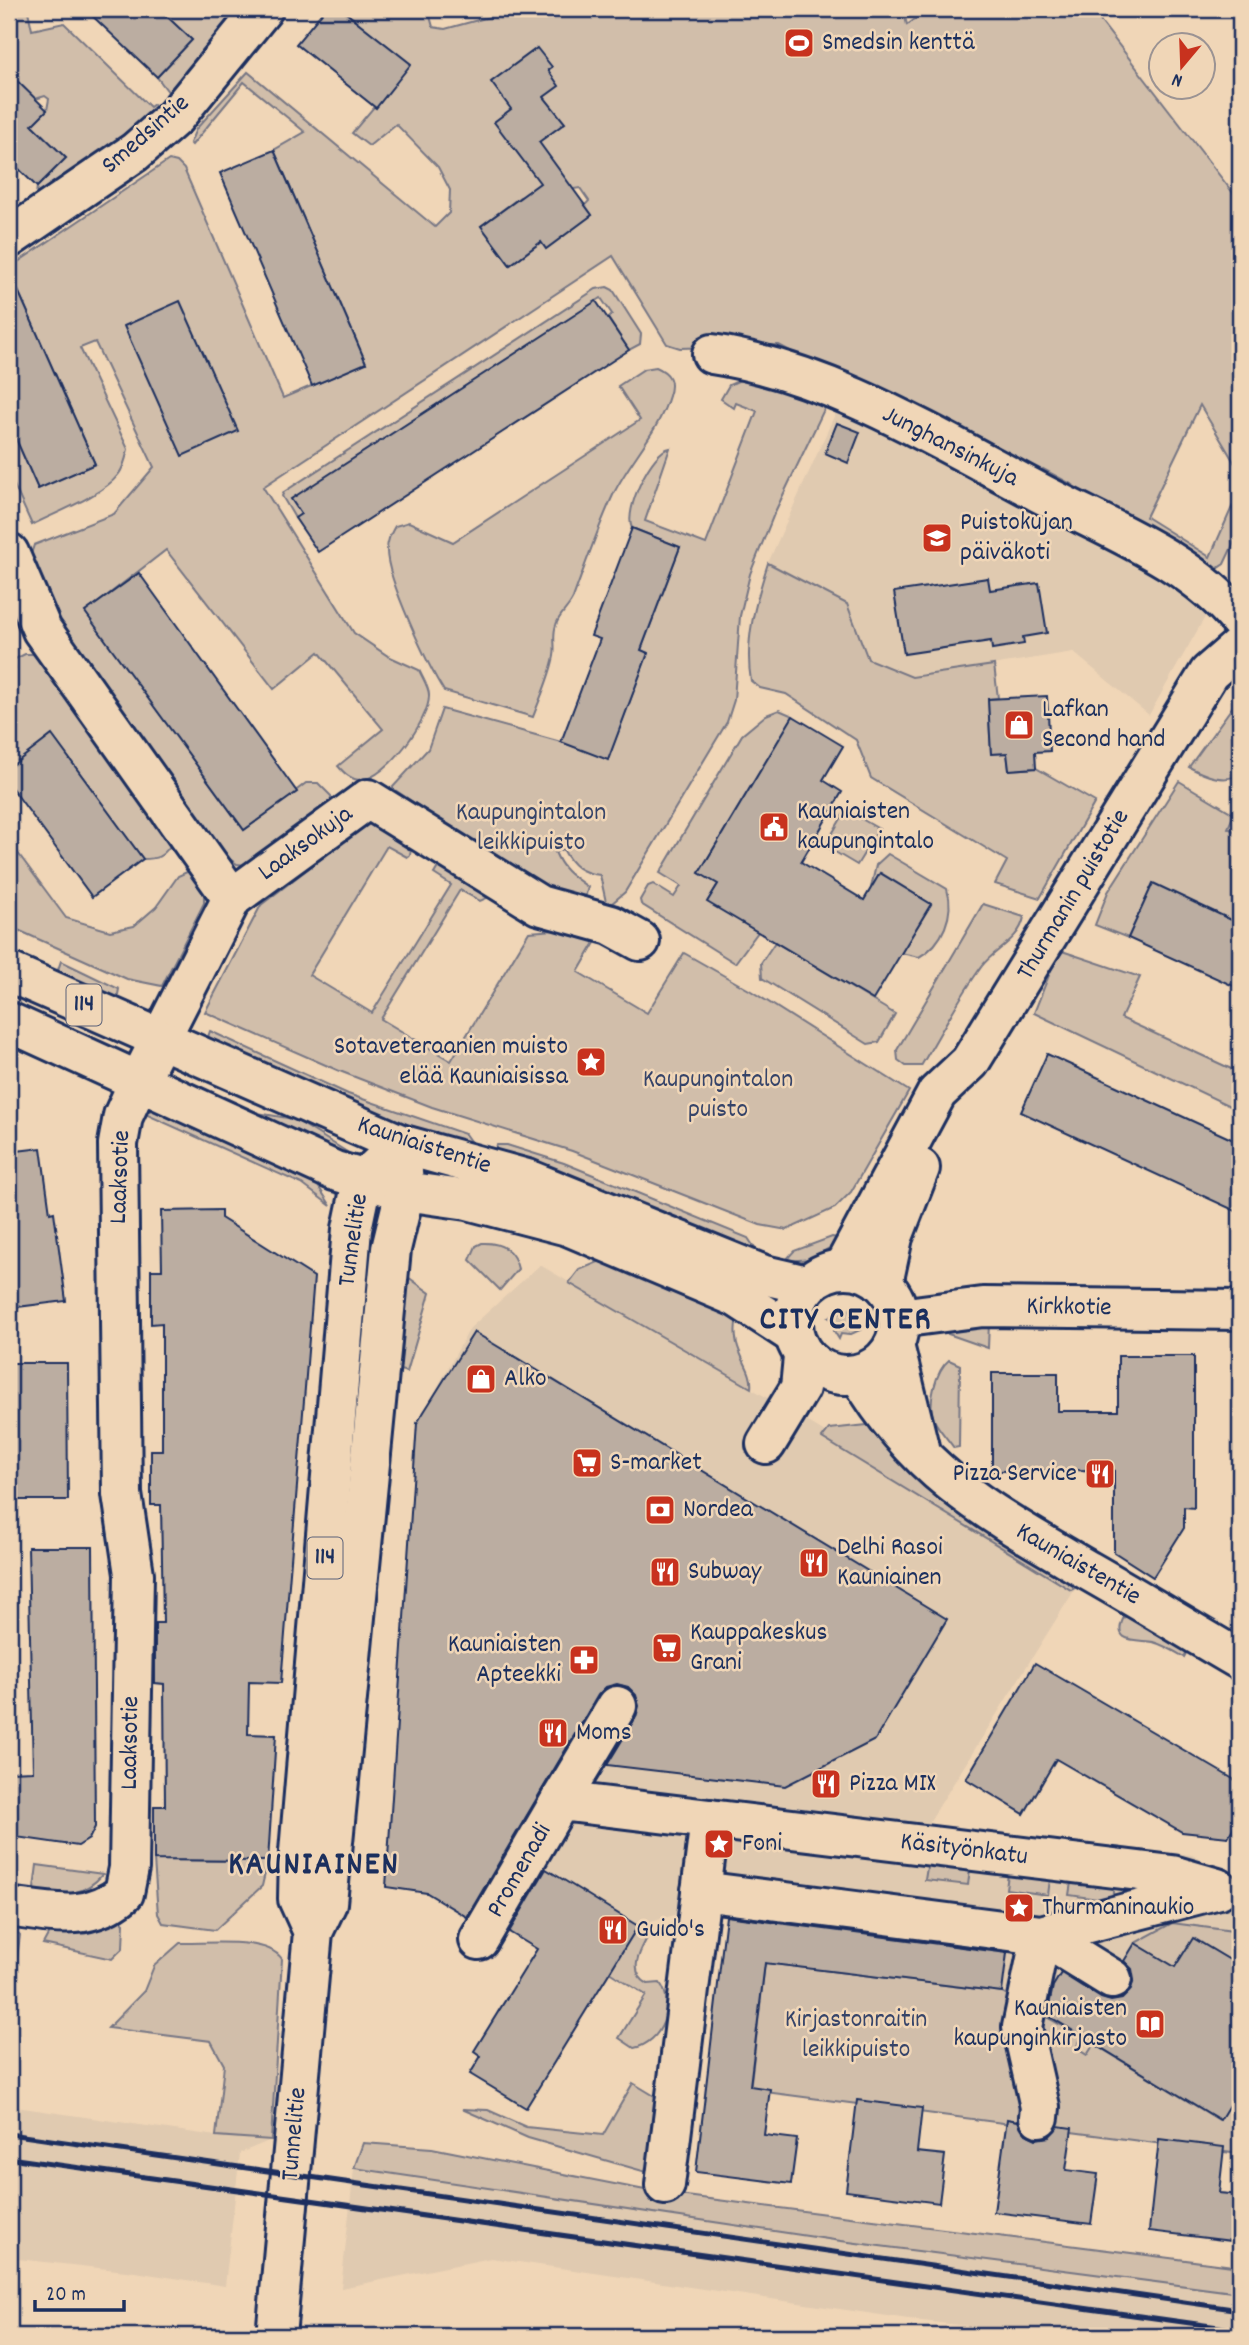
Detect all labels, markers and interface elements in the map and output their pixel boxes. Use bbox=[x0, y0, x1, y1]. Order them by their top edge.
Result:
place label: Smedsin kenttä bbox=[822, 25, 975, 62]
sports icon: Smedsin kenttä bbox=[782, 26, 816, 60]
north arrow bbox=[1148, 32, 1218, 102]
text: N bbox=[1169, 64, 1186, 93]
street label: Smedsintie bbox=[94, 86, 198, 184]
street label: Junghansinkuja bbox=[875, 397, 1025, 498]
place label: Puistokujan päiväkoti bbox=[960, 505, 1073, 572]
school or university icon: Puistokujan päiväkoti bbox=[920, 521, 954, 555]
place label: Lafkan Second hand bbox=[1042, 692, 1165, 759]
shop icon: Lafkan Second hand bbox=[1002, 708, 1036, 742]
place label: Kauniaisten kaupungintalo bbox=[797, 794, 934, 861]
park label: Kaupungintalon leikkipuisto bbox=[456, 795, 606, 862]
street label: Laaksokuja bbox=[251, 797, 362, 891]
street label: Thurmanin puistotie bbox=[1008, 802, 1140, 988]
public building icon: Kauniaisten kaupungintalo bbox=[757, 810, 791, 844]
road number: 114 bbox=[66, 985, 102, 1026]
place label: Sotaveteraanien muisto elää Kauniaisissa bbox=[334, 1029, 569, 1096]
place icon: Sotaveteraanien muisto elää Kauniaisissa bbox=[574, 1045, 608, 1079]
park label: Kaupungintalon puisto bbox=[643, 1062, 793, 1129]
street label: Kauniaistentie bbox=[352, 1107, 496, 1185]
street label: Laaksotie bbox=[101, 1129, 141, 1225]
street label: Tunnelitie bbox=[329, 1191, 379, 1289]
street label: Kirkkotie bbox=[1026, 1289, 1112, 1327]
district label: CITY CENTER bbox=[759, 1298, 933, 1345]
place label: Alko bbox=[504, 1361, 547, 1398]
shop icon: Alko bbox=[464, 1362, 498, 1396]
place label: S-market bbox=[610, 1445, 702, 1482]
supermarket icon: S-market bbox=[570, 1446, 604, 1480]
place label: Pizza Service bbox=[952, 1456, 1077, 1493]
restaurant icon: Pizza Service bbox=[1083, 1457, 1117, 1491]
place label: Nordea bbox=[683, 1492, 754, 1529]
bank icon: Nordea bbox=[643, 1493, 677, 1527]
street label: Kauniaistentie bbox=[1009, 1514, 1147, 1616]
place label: Delhi Rasoi Kauniainen bbox=[837, 1530, 943, 1597]
road number: 114 bbox=[308, 1538, 342, 1578]
restaurant icon: Delhi Rasoi Kauniainen bbox=[797, 1546, 831, 1580]
place label: Subway bbox=[688, 1554, 762, 1591]
restaurant icon: Subway bbox=[648, 1555, 682, 1589]
place label: Kauppakeskus Grani bbox=[690, 1615, 827, 1682]
place label: Kauniaisten Apteekki bbox=[448, 1627, 561, 1694]
supermarket icon: Kauppakeskus Grani bbox=[650, 1631, 684, 1665]
pharmacy icon: Kauniaisten Apteekki bbox=[567, 1643, 601, 1677]
street label: Laaksotie bbox=[112, 1696, 150, 1790]
place label: Moms bbox=[576, 1715, 632, 1752]
restaurant icon: Moms bbox=[536, 1716, 570, 1750]
place label: Pizza MIX bbox=[849, 1766, 936, 1803]
restaurant icon: Pizza MIX bbox=[809, 1767, 843, 1801]
street label: Promenadi bbox=[478, 1817, 562, 1925]
street label: Käsityönkatu bbox=[898, 1824, 1030, 1876]
place label: Foni bbox=[742, 1826, 782, 1863]
place icon: Foni bbox=[702, 1827, 736, 1861]
district label: KAUNIAINEN bbox=[228, 1843, 400, 1890]
place label: Thurmaninaukio bbox=[1042, 1890, 1194, 1927]
place icon: Thurmaninaukio bbox=[1002, 1891, 1036, 1925]
place label: Guido's bbox=[636, 1912, 705, 1949]
restaurant icon: Guido's bbox=[596, 1913, 630, 1947]
place label: Kauniaisten kaupunginkirjasto bbox=[953, 1991, 1127, 2058]
park label: Kirjastonraitin leikkipuisto bbox=[785, 2002, 927, 2069]
library icon: Kauniaisten kaupunginkirjasto bbox=[1133, 2007, 1167, 2041]
street label: Tunnelitie bbox=[272, 2086, 318, 2182]
scale bar bbox=[35, 2268, 124, 2312]
text: 20 m bbox=[46, 2281, 86, 2311]

